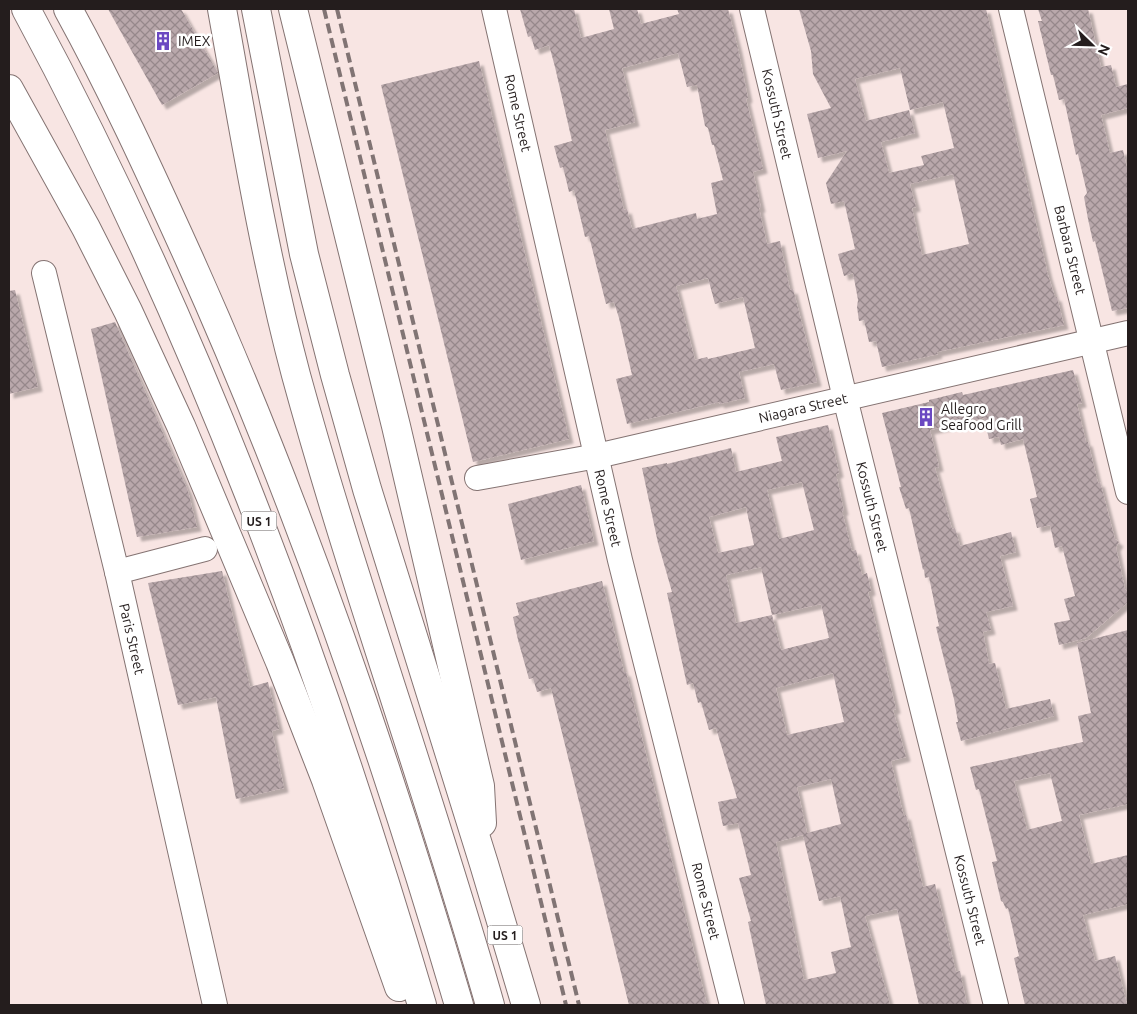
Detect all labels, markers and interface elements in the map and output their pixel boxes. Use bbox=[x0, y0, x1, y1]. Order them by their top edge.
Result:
north arrow bbox=[1067, 20, 1117, 70]
building icon: IMEX bbox=[152, 30, 174, 52]
place label: IMEX bbox=[178, 33, 211, 49]
text: N bbox=[1095, 42, 1113, 58]
street label: Kossuth Street bbox=[759, 67, 795, 161]
street label: Rome Street bbox=[501, 73, 535, 154]
street label: Barbara Street bbox=[1051, 204, 1089, 297]
street label: Niagara Street bbox=[757, 390, 849, 426]
place label: Allegro Seafood Grill bbox=[941, 401, 1022, 433]
building icon: Allegro Seafood Grill bbox=[915, 406, 937, 428]
street label: Kossuth Street bbox=[853, 460, 891, 554]
street label: Rome Street bbox=[591, 468, 625, 549]
road number: US 1 bbox=[242, 512, 276, 530]
street label: Paris Street bbox=[116, 602, 148, 677]
street label: Kossuth Street bbox=[951, 853, 989, 947]
street label: Rome Street bbox=[689, 861, 723, 942]
road number: US 1 bbox=[488, 926, 522, 944]

